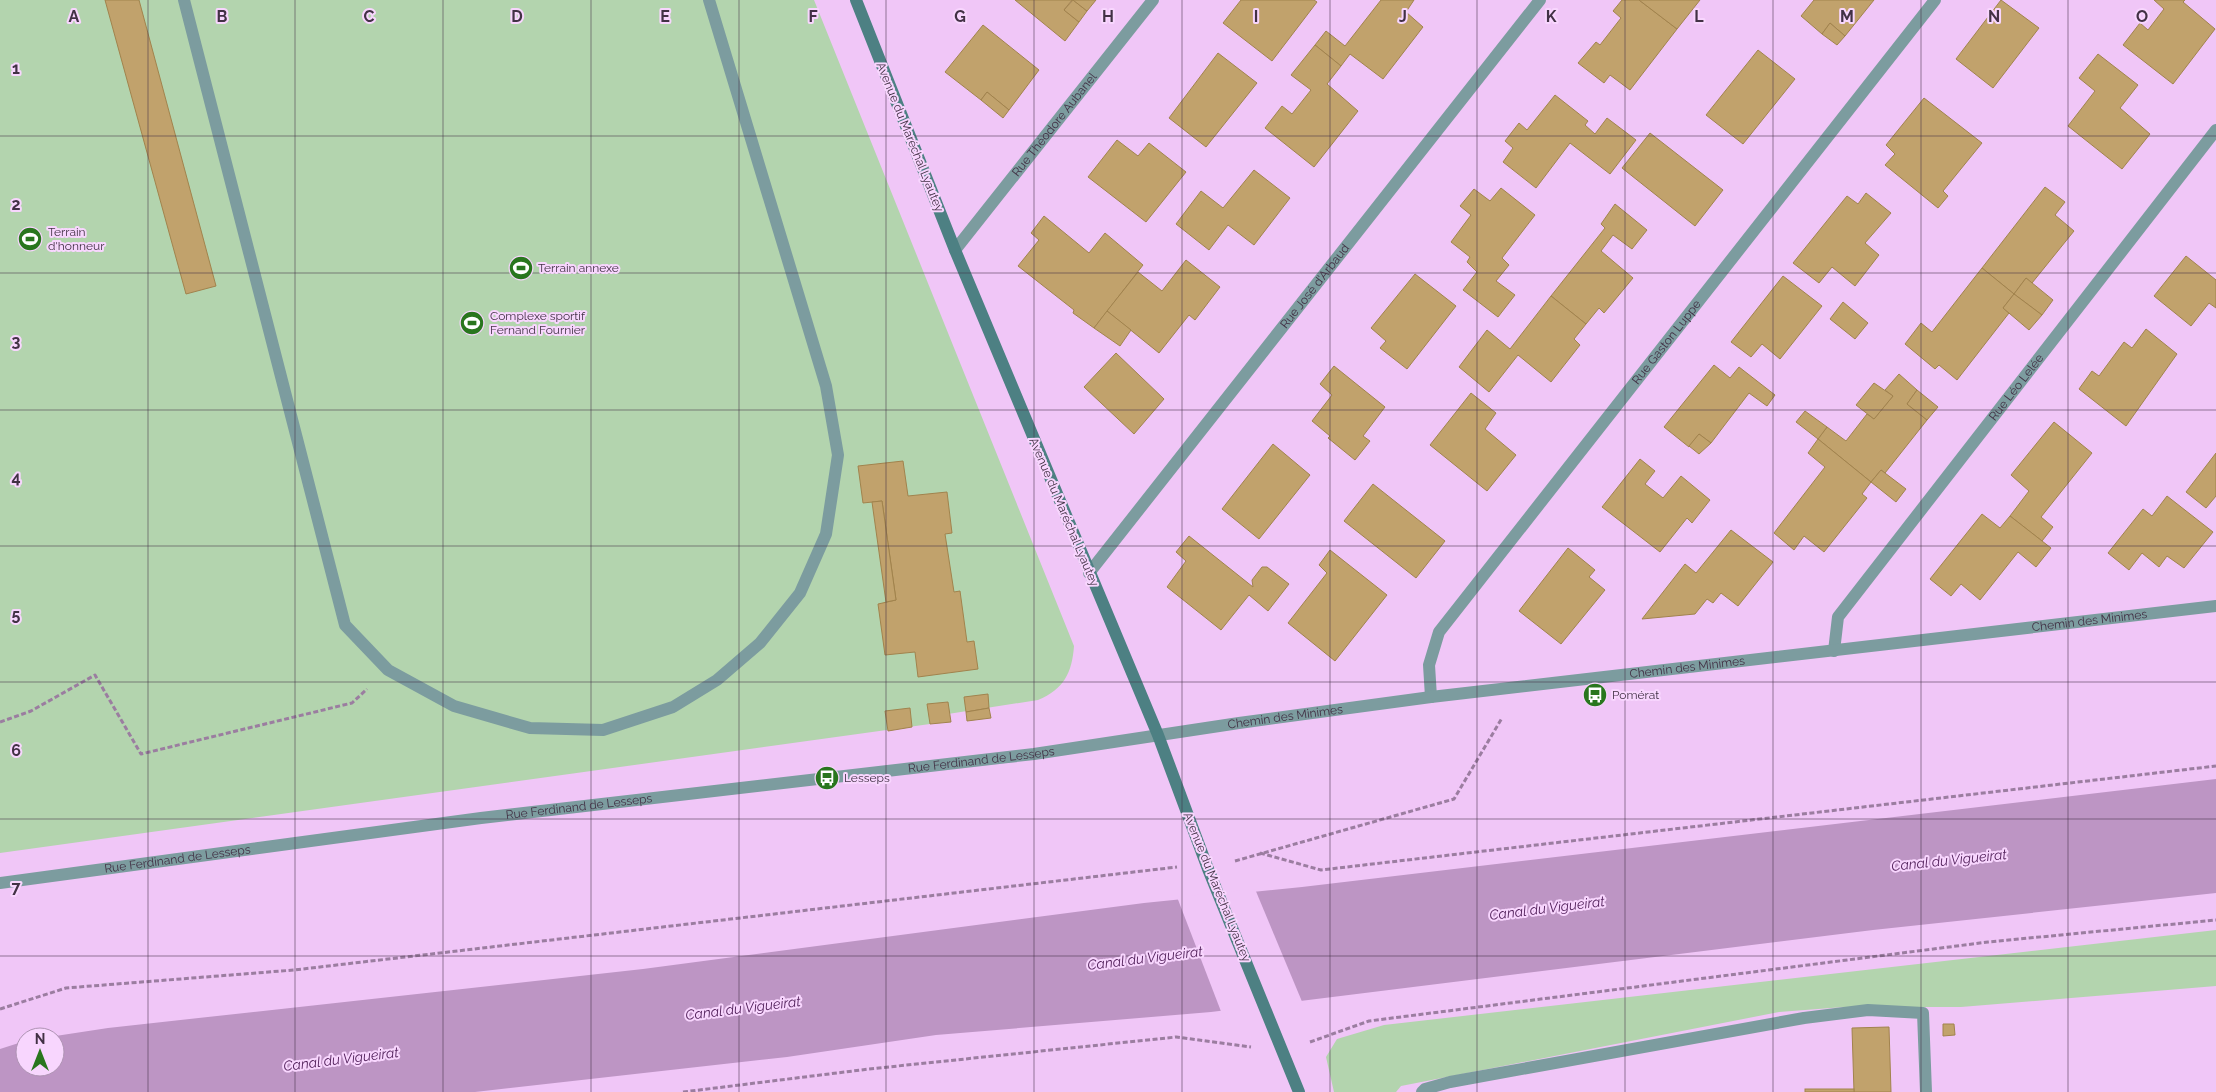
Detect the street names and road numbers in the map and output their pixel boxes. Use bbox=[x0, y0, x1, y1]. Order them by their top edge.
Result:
street label: Avenue du Maréchal Lyautey bbox=[873, 60, 947, 214]
street label: Rue Théodore Aubanel bbox=[1009, 69, 1100, 179]
street label: Rue José d'Arbaud bbox=[1277, 241, 1352, 331]
street label: Rue Gaston Luppe bbox=[1629, 297, 1704, 387]
street label: Rue Léo Lelée bbox=[1986, 351, 2046, 423]
street label: Avenue du Maréchal Lyautey bbox=[1026, 435, 1102, 589]
street label: Chemin des Minimes bbox=[2031, 607, 2148, 634]
street label: Chemin des Minimes bbox=[1629, 654, 1746, 681]
street label: Chemin des Minimes bbox=[1227, 702, 1344, 732]
street label: Rue Ferdinand de Lesseps bbox=[907, 744, 1056, 776]
street label: Rue Ferdinand de Lesseps bbox=[505, 791, 653, 822]
street label: Avenue du Maréchal Lyautey bbox=[1180, 810, 1254, 964]
street label: Rue Ferdinand de Lesseps bbox=[103, 842, 252, 876]

